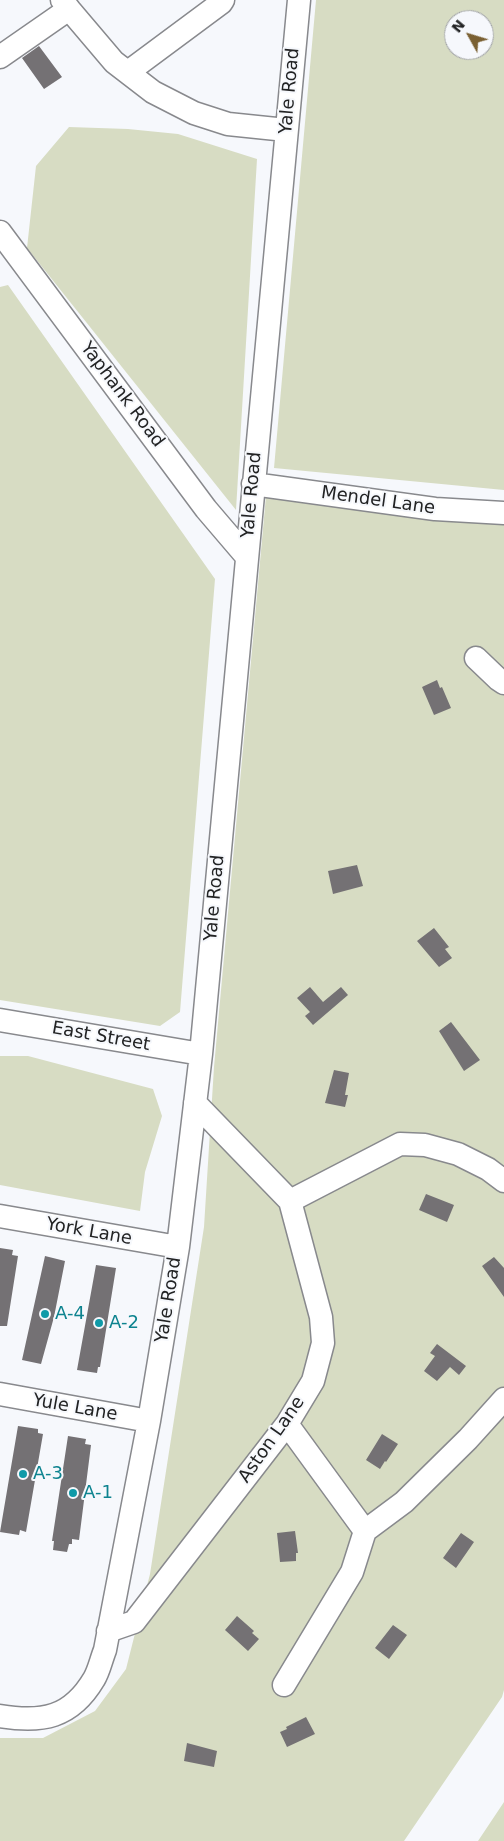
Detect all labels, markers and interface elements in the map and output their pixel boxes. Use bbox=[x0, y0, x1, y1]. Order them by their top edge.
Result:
north arrow bbox=[444, 10, 494, 60]
text: N bbox=[448, 17, 468, 36]
street label: Yale Road bbox=[275, 47, 305, 135]
street label: Yaphank Road bbox=[75, 338, 169, 452]
street label: Yale Road bbox=[237, 451, 267, 539]
street label: Mendel Lane bbox=[320, 482, 436, 520]
street label: Yale Road bbox=[200, 854, 230, 942]
street label: East Street bbox=[50, 1018, 152, 1056]
street label: York Lane bbox=[44, 1214, 134, 1250]
street label: Yale Road bbox=[152, 1256, 186, 1344]
place label: A-4 bbox=[55, 1303, 85, 1325]
marker: A-4 bbox=[39, 1308, 51, 1320]
place label: A-2 bbox=[109, 1312, 139, 1334]
marker: A-2 bbox=[93, 1317, 105, 1329]
street label: Yule Lane bbox=[31, 1390, 119, 1426]
street label: Aston Lane bbox=[234, 1393, 310, 1487]
place label: A-3 bbox=[33, 1463, 63, 1485]
marker: A-3 bbox=[17, 1468, 29, 1480]
place label: A-1 bbox=[83, 1482, 113, 1504]
marker: A-1 bbox=[67, 1487, 79, 1499]

